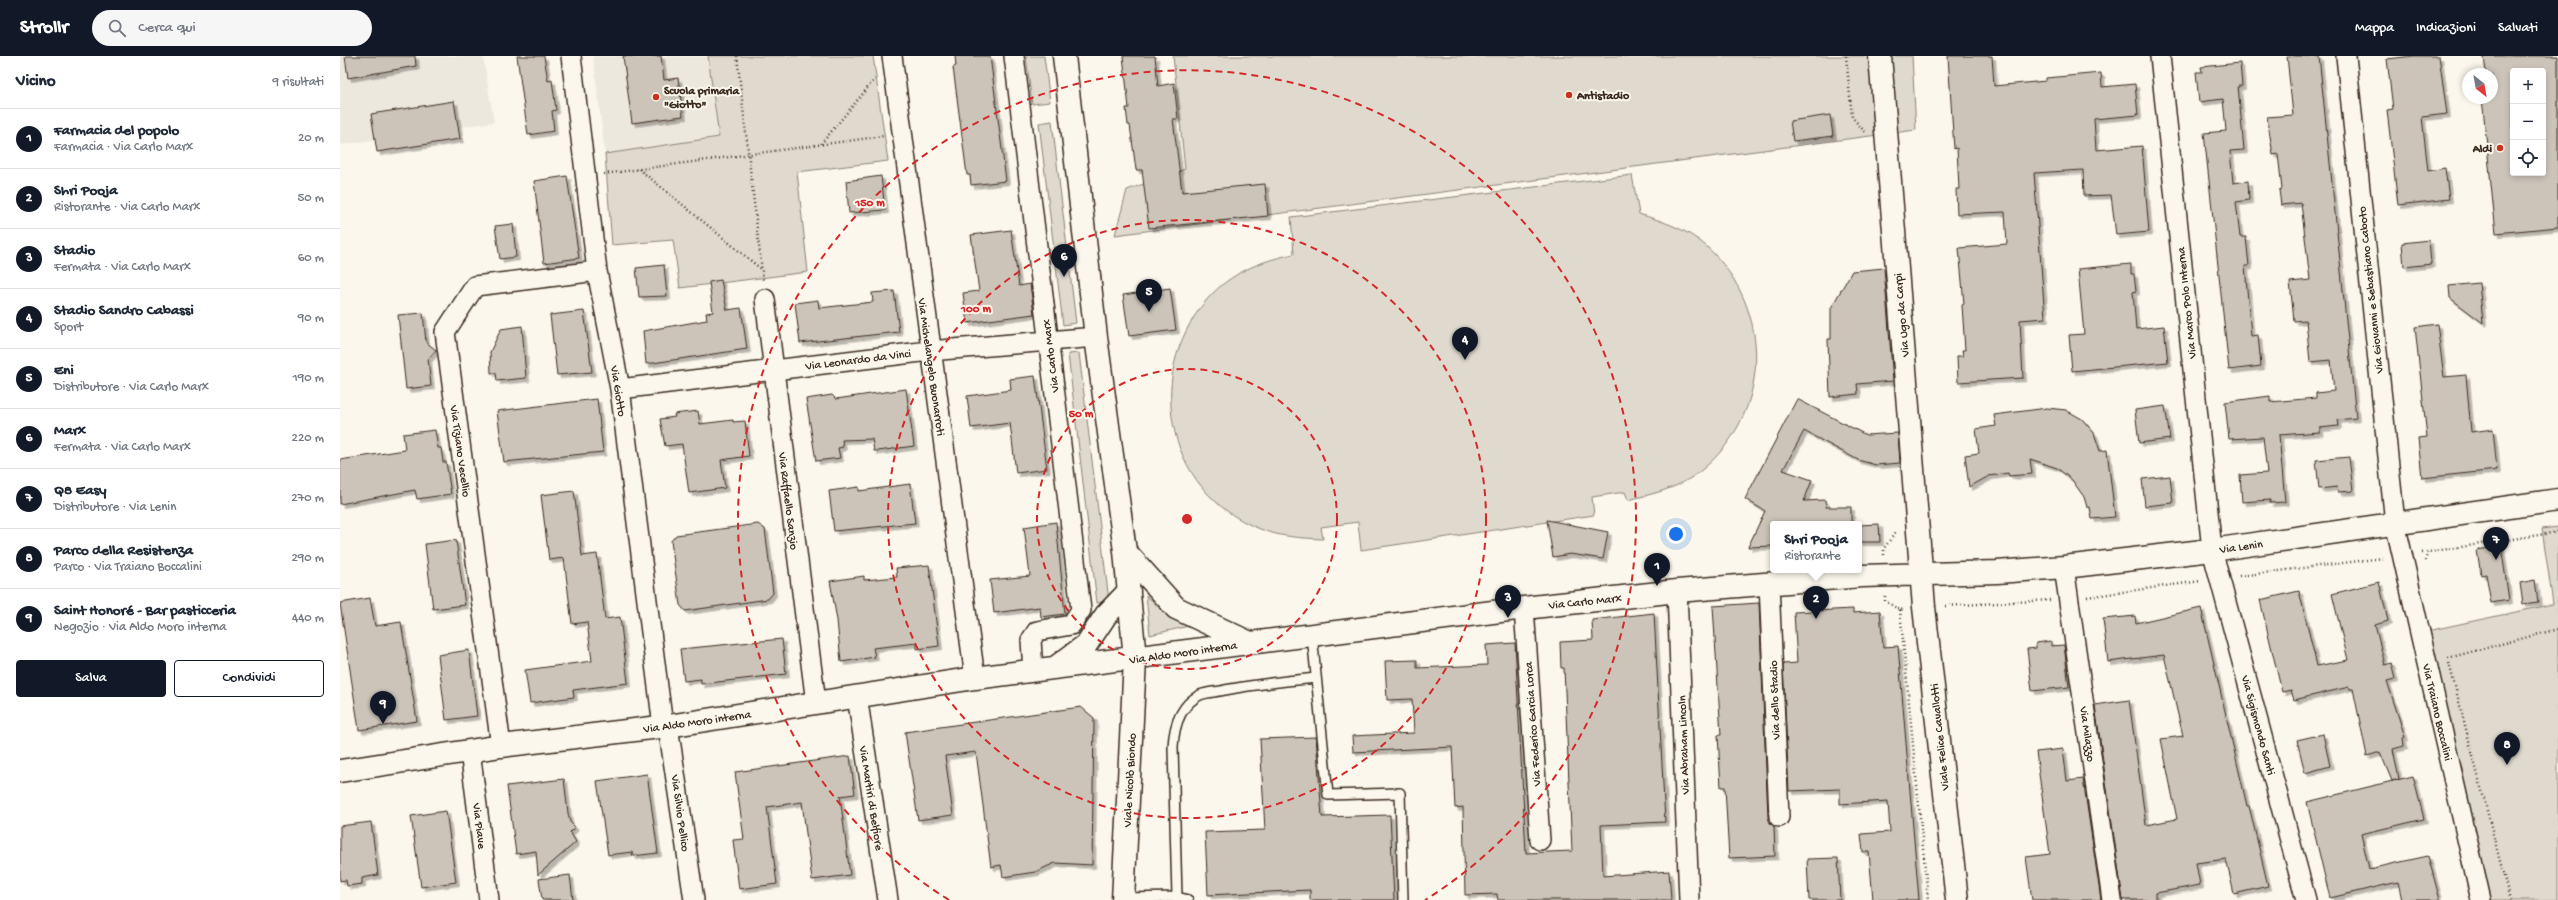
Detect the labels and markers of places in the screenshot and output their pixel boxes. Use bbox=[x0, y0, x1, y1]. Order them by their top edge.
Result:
place label: Scuola primaria "Giotto" bbox=[664, 85, 740, 113]
marker: Antistadio bbox=[1564, 90, 1574, 100]
place label: Antistadio bbox=[1576, 90, 1630, 104]
marker: Scuola primaria "Giotto" bbox=[651, 92, 661, 102]
place label: Aldi bbox=[2472, 143, 2492, 157]
marker: Aldi bbox=[2495, 143, 2505, 153]
pin: 6 bbox=[1051, 244, 1077, 277]
pin: 5 bbox=[1136, 279, 1162, 312]
pin: 4 bbox=[1452, 327, 1478, 360]
centre of rings bbox=[1180, 512, 1194, 526]
pin: 7 bbox=[2483, 527, 2509, 560]
pin: 1 bbox=[1644, 553, 1670, 586]
pin: 3 bbox=[1495, 585, 1521, 618]
pin: 2 bbox=[1803, 586, 1829, 619]
pin: 9 bbox=[370, 691, 396, 724]
pin: 8 bbox=[2494, 732, 2520, 765]

